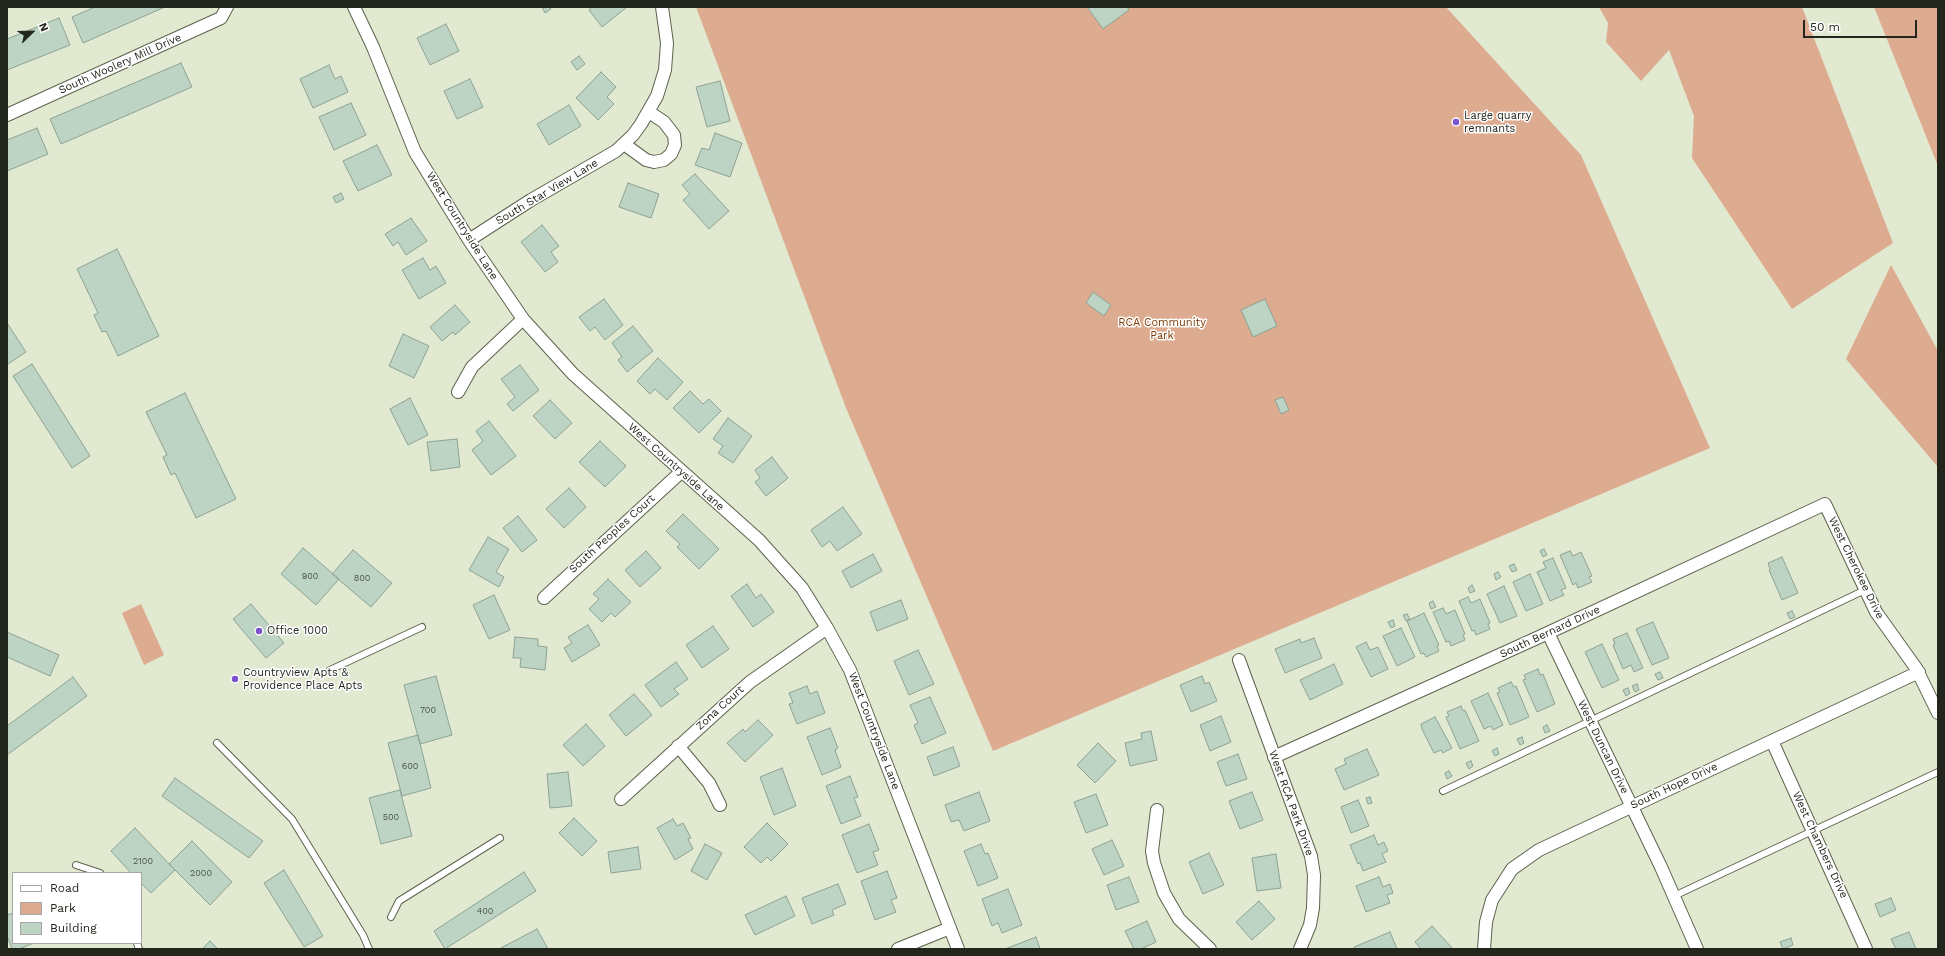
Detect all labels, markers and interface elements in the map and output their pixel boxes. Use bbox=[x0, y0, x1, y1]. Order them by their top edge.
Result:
north arrow bbox=[12, 12, 52, 52]
scale bar bbox=[1805, 12, 1919, 38]
text: 50 m bbox=[1810, 20, 1840, 34]
text: N bbox=[36, 21, 51, 33]
street label: South Woolery Mill Drive bbox=[57, 31, 183, 97]
place label: Large quarry remnants bbox=[1464, 109, 1532, 135]
marker: Large quarry remnants bbox=[1451, 117, 1461, 127]
street label: South Star View Lane bbox=[493, 156, 601, 228]
street label: West Countryside Lane bbox=[423, 170, 501, 282]
park label: RCA Community Park bbox=[1118, 316, 1206, 342]
street label: West Countryside Lane bbox=[625, 420, 727, 514]
street label: South Peoples Court bbox=[566, 492, 658, 576]
street label: West Cherokee Drive bbox=[1825, 515, 1887, 621]
house number: 900 bbox=[302, 571, 318, 581]
house number: 800 bbox=[354, 573, 370, 583]
street label: South Bernard Drive bbox=[1498, 603, 1602, 661]
place label: Office 1000 bbox=[267, 624, 328, 638]
marker: Office 1000 bbox=[254, 626, 264, 636]
place label: Countryview Apts & Providence Place Apts bbox=[243, 666, 363, 692]
street label: West Countryside Lane bbox=[845, 670, 903, 792]
marker: Countryview Apts & Providence Place Apts bbox=[230, 674, 240, 684]
street label: Zona Court bbox=[693, 683, 747, 733]
street label: West Duncan Drive bbox=[1575, 698, 1631, 796]
house number: 700 bbox=[420, 705, 436, 715]
street label: West RCA Park Drive bbox=[1266, 748, 1316, 858]
street label: South Hope Drive bbox=[1628, 760, 1720, 812]
house number: 600 bbox=[402, 761, 418, 771]
street label: West Chambers Drive bbox=[1789, 790, 1851, 900]
house number: 500 bbox=[383, 812, 399, 822]
house number: 2100 bbox=[133, 856, 153, 866]
house number: 2000 bbox=[190, 868, 212, 878]
legend bbox=[12, 872, 142, 944]
text: Road bbox=[50, 881, 79, 895]
text: Park bbox=[50, 901, 76, 915]
house number: 400 bbox=[477, 906, 493, 916]
text: Building bbox=[50, 921, 97, 935]

